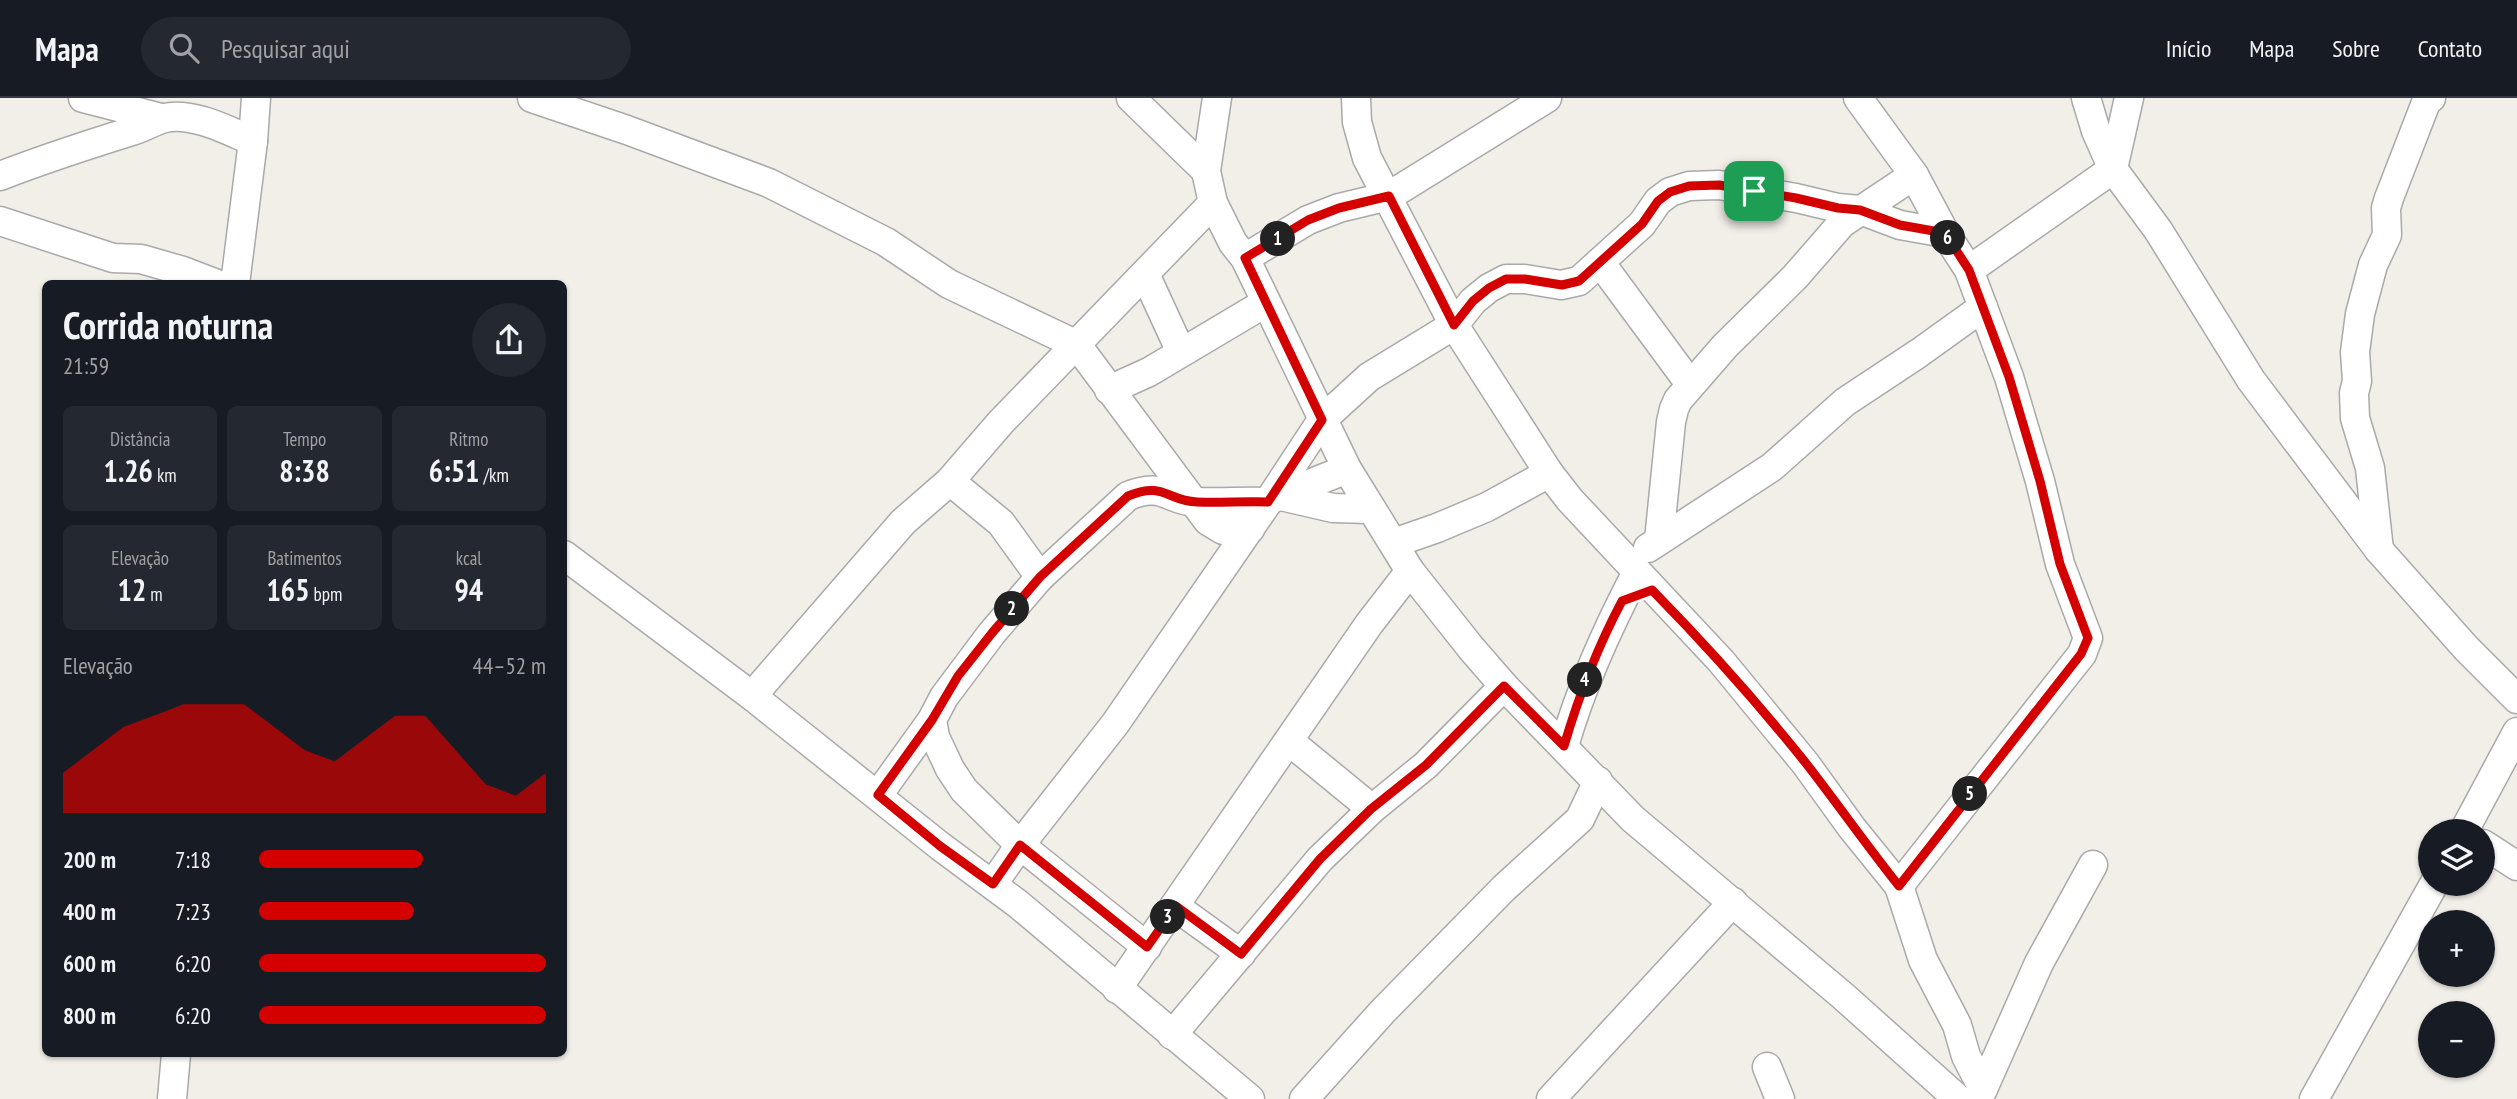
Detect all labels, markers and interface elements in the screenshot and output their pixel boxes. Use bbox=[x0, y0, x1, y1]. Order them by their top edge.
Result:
search box bbox=[141, 17, 631, 80]
text: Mapa bbox=[35, 27, 99, 70]
icon: search bbox=[165, 29, 203, 67]
text: Pesquisar aqui bbox=[221, 32, 350, 65]
text: Início bbox=[2166, 33, 2211, 64]
text: Mapa bbox=[2249, 33, 2294, 64]
text: Sobre bbox=[2332, 33, 2380, 64]
text: Contato bbox=[2418, 33, 2482, 64]
pin bbox=[1724, 161, 1784, 221]
icon: arrive bbox=[1735, 172, 1773, 210]
pin: 6 bbox=[1930, 220, 1966, 256]
pin: 1 bbox=[1260, 222, 1296, 256]
text: 6 bbox=[1943, 225, 1952, 249]
text: 1 bbox=[1273, 226, 1282, 250]
text: Corrida noturna bbox=[63, 300, 273, 349]
button: share bbox=[472, 303, 546, 377]
text: 21:59 bbox=[63, 351, 109, 380]
text: Distância bbox=[110, 427, 170, 451]
text: Tempo bbox=[283, 427, 326, 451]
text: Ritmo bbox=[449, 427, 488, 451]
text: 1.26 bbox=[104, 451, 153, 490]
text: 8:38 bbox=[279, 451, 330, 490]
text: 6:51 bbox=[429, 451, 479, 490]
text: km bbox=[153, 463, 177, 487]
text: /km bbox=[479, 463, 509, 487]
text: Elevação bbox=[111, 546, 169, 570]
text: Batimentos bbox=[267, 546, 342, 570]
text: kcal bbox=[456, 546, 482, 570]
text: 12 bbox=[118, 570, 146, 609]
text: 165 bbox=[267, 570, 310, 609]
text: 94 bbox=[454, 570, 483, 609]
text: m bbox=[146, 582, 163, 606]
text: bpm bbox=[310, 582, 342, 606]
pin: 2 bbox=[995, 592, 1030, 626]
text: 2 bbox=[1007, 596, 1016, 620]
text: Elevação bbox=[63, 651, 133, 680]
text: 44–52 m bbox=[473, 651, 546, 680]
pin: 4 bbox=[1568, 662, 1602, 698]
text: 4 bbox=[1580, 667, 1589, 691]
pin: 5 bbox=[1952, 776, 1988, 812]
text: 5 bbox=[1965, 781, 1974, 805]
map controls bbox=[2418, 819, 2495, 1078]
button: layers bbox=[2418, 819, 2495, 896]
text: 200 m bbox=[63, 845, 116, 874]
text: 7:18 bbox=[175, 845, 211, 874]
text: 400 m bbox=[63, 897, 116, 926]
text: 7:23 bbox=[175, 897, 211, 926]
pin: 3 bbox=[1150, 900, 1186, 934]
text: 3 bbox=[1163, 904, 1172, 928]
button: + bbox=[2418, 910, 2495, 987]
text: 600 m bbox=[63, 949, 116, 978]
text: 6:20 bbox=[175, 949, 211, 978]
text: 800 m bbox=[63, 1001, 116, 1030]
text: 6:20 bbox=[175, 1001, 211, 1030]
button: − bbox=[2418, 1001, 2495, 1078]

